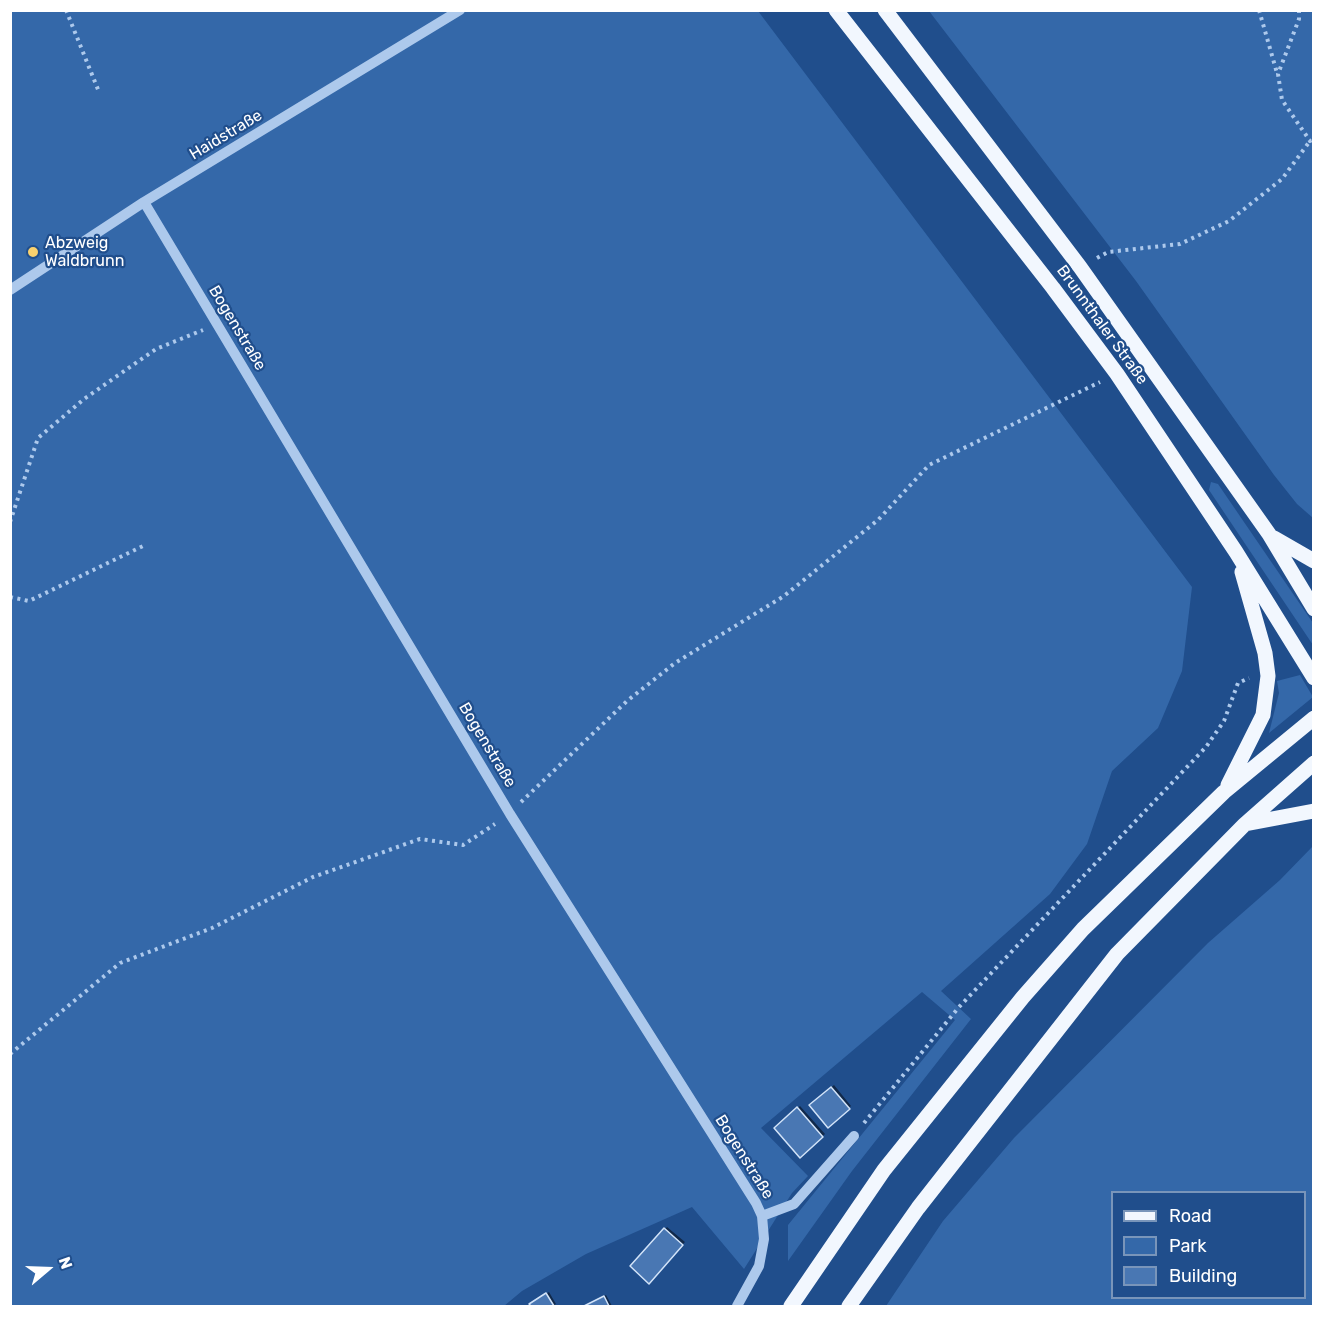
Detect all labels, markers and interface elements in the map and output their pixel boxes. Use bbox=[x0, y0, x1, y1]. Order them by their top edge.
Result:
street label: Haidstraße bbox=[186, 106, 266, 164]
place label: Abzweig Waldbrunn bbox=[45, 233, 124, 271]
marker: Abzweig Waldbrunn bbox=[26, 245, 40, 259]
street label: Brunnthaler Straße bbox=[1052, 262, 1152, 388]
street label: Bogenstraße bbox=[204, 282, 270, 374]
street label: Bogenstraße bbox=[454, 699, 520, 791]
street label: Bogenstraße bbox=[711, 1111, 777, 1203]
legend bbox=[1111, 1191, 1306, 1299]
text: Road bbox=[1169, 1205, 1212, 1227]
text: Park bbox=[1169, 1235, 1206, 1257]
north arrow bbox=[18, 1239, 78, 1299]
text: N bbox=[55, 1254, 76, 1272]
text: Building bbox=[1169, 1265, 1237, 1287]

